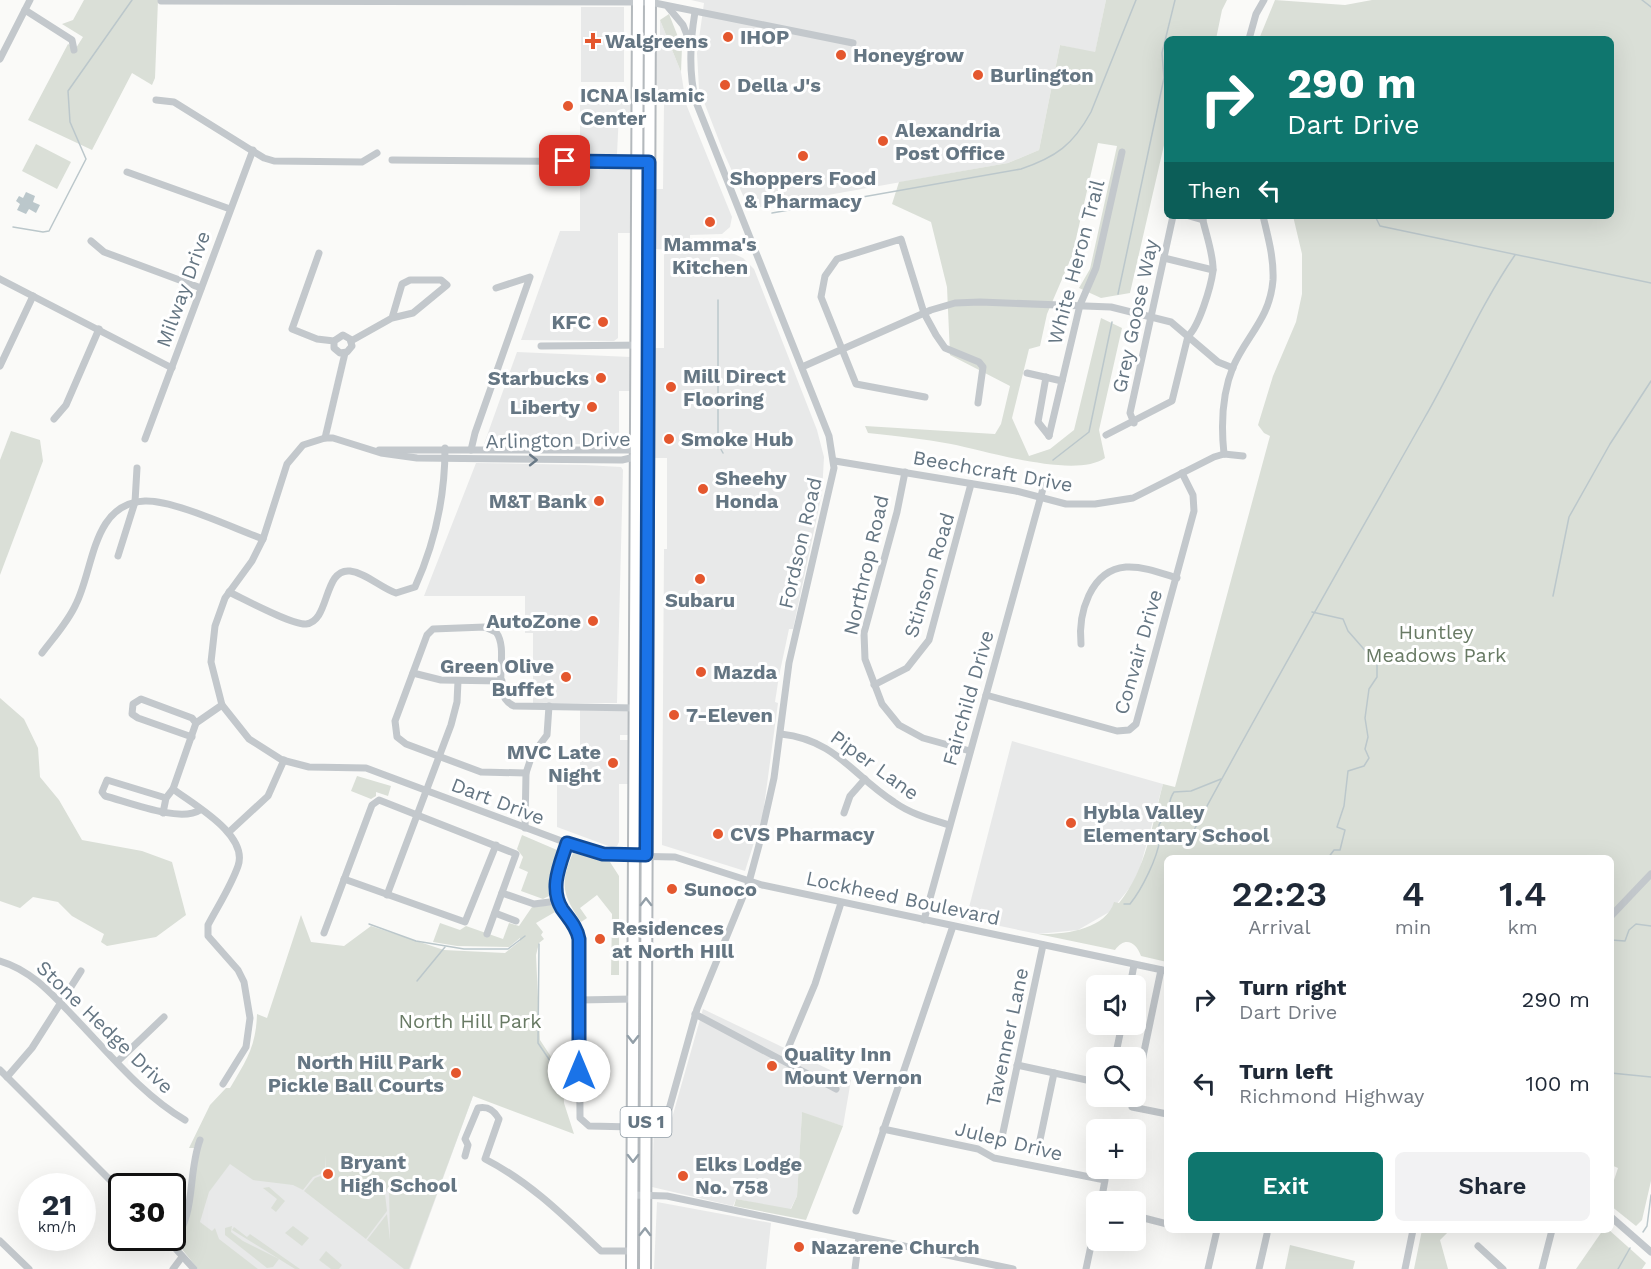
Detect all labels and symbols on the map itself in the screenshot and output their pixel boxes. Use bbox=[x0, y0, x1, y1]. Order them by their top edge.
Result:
place label: IHOP bbox=[740, 25, 789, 49]
place label: Walgreens bbox=[605, 29, 708, 53]
marker: IHOP bbox=[721, 30, 735, 44]
marker: Walgreens bbox=[586, 34, 600, 48]
place label: Honeygrow bbox=[853, 43, 964, 67]
marker: Honeygrow bbox=[834, 48, 848, 62]
place label: Burlington bbox=[990, 63, 1094, 87]
marker: Burlington bbox=[971, 68, 985, 82]
place label: Della J's bbox=[737, 73, 821, 97]
marker: Della J's bbox=[718, 78, 732, 92]
place label: ICNA Islamic Center bbox=[580, 83, 705, 130]
marker: ICNA Islamic Center bbox=[561, 99, 575, 113]
place label: Alexandria Post Office bbox=[895, 118, 1005, 165]
marker: Alexandria Post Office bbox=[876, 134, 890, 148]
pin bbox=[539, 135, 590, 186]
marker: Shoppers Food & Pharmacy bbox=[796, 149, 810, 163]
place label: Shoppers Food & Pharmacy bbox=[730, 166, 876, 213]
street label: White Heron Trail bbox=[1042, 177, 1110, 347]
marker: Mamma's Kitchen bbox=[703, 215, 717, 229]
street label: Milway Drive bbox=[151, 228, 215, 350]
place label: Mamma's Kitchen bbox=[663, 232, 757, 279]
street label: Grey Goose Way bbox=[1107, 236, 1163, 395]
place label: KFC bbox=[551, 310, 591, 334]
marker: KFC bbox=[596, 315, 610, 329]
place label: Mill Direct Flooring bbox=[683, 364, 786, 411]
place label: Starbucks bbox=[488, 366, 589, 390]
marker: Starbucks bbox=[594, 371, 608, 385]
marker: Mill Direct Flooring bbox=[664, 380, 678, 394]
place label: Liberty bbox=[510, 395, 581, 419]
marker: Liberty bbox=[585, 400, 599, 414]
street label: Arlington Drive bbox=[485, 427, 631, 453]
place label: Smoke Hub bbox=[681, 427, 794, 451]
marker: Smoke Hub bbox=[662, 432, 676, 446]
street label: Beechcraft Drive bbox=[911, 445, 1075, 497]
one-way arrow bbox=[529, 454, 538, 466]
place label: Sheehy Honda bbox=[715, 466, 787, 513]
street label: Fordson Road bbox=[773, 475, 827, 611]
marker: Sheehy Honda bbox=[696, 482, 710, 496]
place label: M&T Bank bbox=[489, 489, 588, 513]
street label: Northrop Road bbox=[838, 493, 894, 637]
marker: M&T Bank bbox=[592, 494, 606, 508]
street label: Stinson Road bbox=[899, 510, 959, 640]
marker: Subaru bbox=[693, 572, 707, 586]
street label: Convair Drive bbox=[1109, 587, 1167, 717]
place label: Subaru bbox=[665, 588, 735, 612]
place label: AutoZone bbox=[486, 609, 581, 633]
marker: AutoZone bbox=[586, 614, 600, 628]
park label: Huntley Meadows Park bbox=[1366, 620, 1506, 667]
street label: Fairchild Drive bbox=[937, 628, 999, 768]
place label: Green Olive Buffet bbox=[440, 654, 554, 701]
place label: Mazda bbox=[713, 660, 778, 684]
marker: Mazda bbox=[694, 665, 708, 679]
marker: Green Olive Buffet bbox=[559, 670, 573, 684]
place label: 7-Eleven bbox=[686, 703, 773, 727]
marker: 7-Eleven bbox=[667, 708, 681, 722]
street label: Piper Lane bbox=[826, 725, 924, 805]
place label: MVC Late Night bbox=[507, 740, 601, 787]
marker: MVC Late Night bbox=[606, 756, 620, 770]
street label: Dart Drive bbox=[448, 772, 548, 830]
place label: Hybla Valley Elementary School bbox=[1083, 800, 1270, 847]
marker: Hybla Valley Elementary School bbox=[1064, 816, 1078, 830]
place label: CVS Pharmacy bbox=[730, 822, 875, 846]
marker: CVS Pharmacy bbox=[711, 827, 725, 841]
street label: Lockheed Boulevard bbox=[804, 866, 1002, 930]
place label: Sunoco bbox=[684, 877, 757, 901]
marker: Sunoco bbox=[665, 882, 679, 896]
one-way arrow bbox=[640, 897, 652, 906]
place label: Residences at North HIll bbox=[612, 916, 735, 963]
marker: Residences at North HIll bbox=[593, 932, 607, 946]
street label: Stone Hedge Drive bbox=[31, 955, 179, 1099]
street label: Tavenner Lane bbox=[981, 966, 1033, 1108]
park label: North Hill Park bbox=[398, 1009, 542, 1033]
one-way arrow bbox=[627, 1034, 639, 1043]
position arrow bbox=[547, 1039, 611, 1103]
place label: Quality Inn Mount Vernon bbox=[784, 1042, 922, 1089]
place label: North Hill Park Pickle Ball Courts bbox=[268, 1050, 445, 1097]
marker: Quality Inn Mount Vernon bbox=[765, 1059, 779, 1073]
marker: North Hill Park Pickle Ball Courts bbox=[449, 1066, 463, 1080]
road number: US 1 bbox=[620, 1107, 672, 1137]
street label: Julep Drive bbox=[953, 1116, 1065, 1166]
place label: Bryant High School bbox=[340, 1150, 458, 1197]
place label: Elks Lodge No. 758 bbox=[695, 1152, 802, 1199]
one-way arrow bbox=[627, 1154, 639, 1163]
marker: Bryant High School bbox=[321, 1167, 335, 1181]
marker: Elks Lodge No. 758 bbox=[676, 1169, 690, 1183]
speed limit sign: 30 bbox=[108, 1173, 186, 1251]
one-way arrow bbox=[639, 1227, 651, 1236]
place label: Nazarene Church bbox=[811, 1235, 980, 1259]
marker: Nazarene Church bbox=[792, 1240, 806, 1254]

